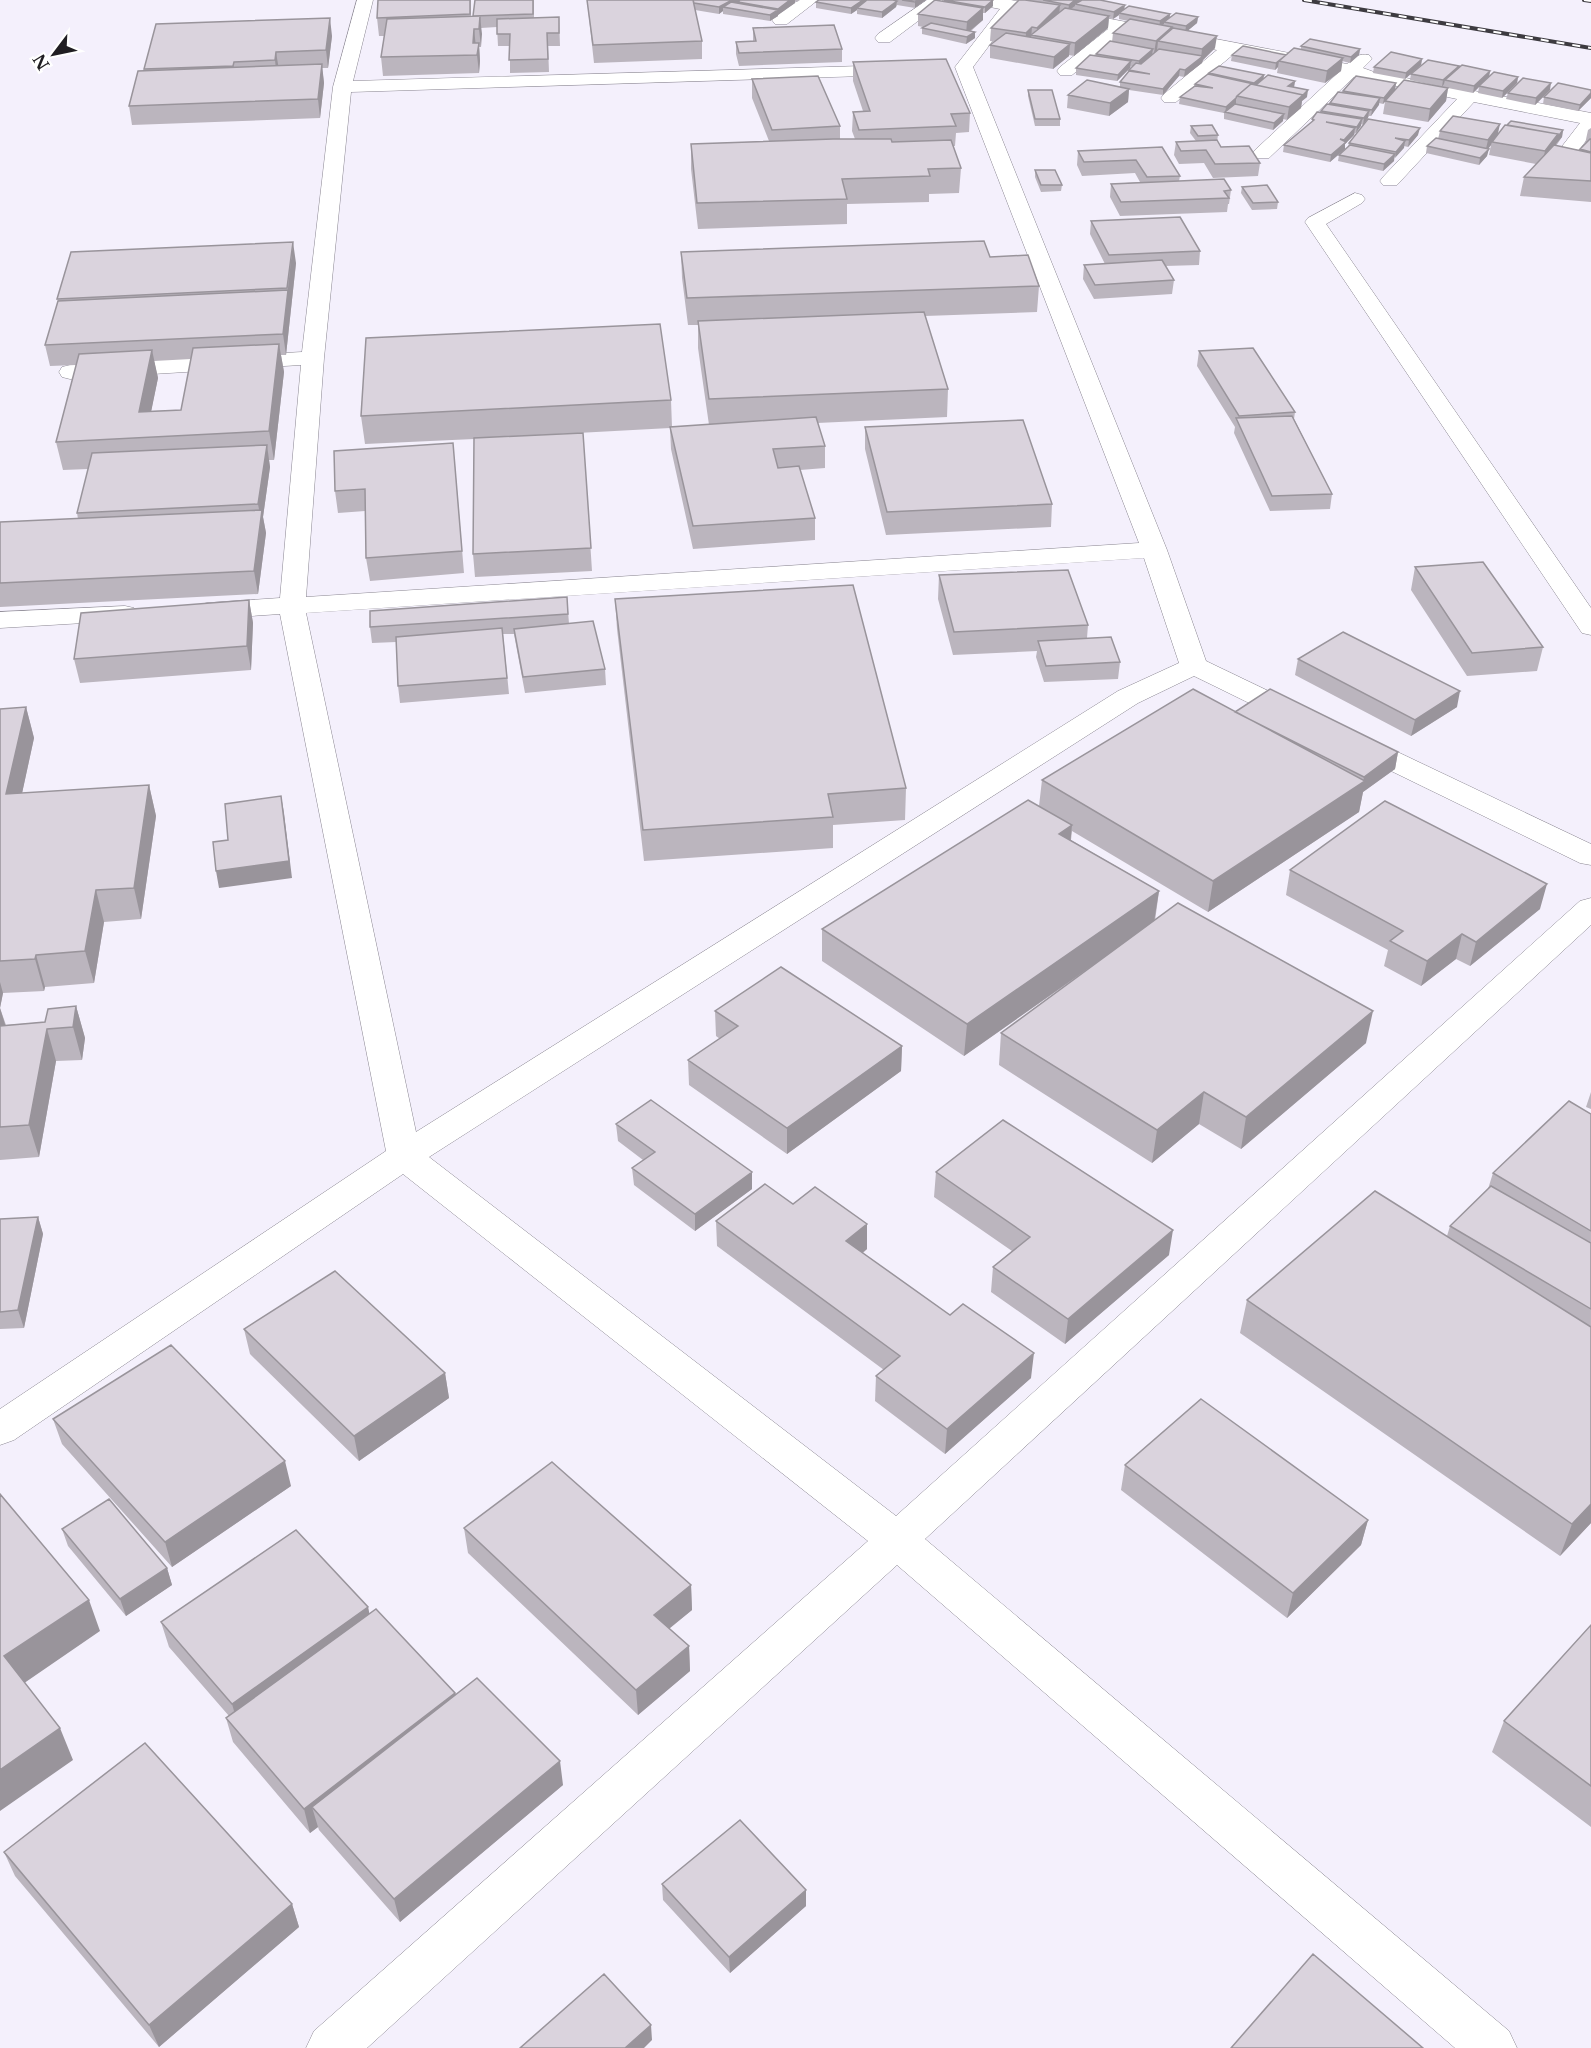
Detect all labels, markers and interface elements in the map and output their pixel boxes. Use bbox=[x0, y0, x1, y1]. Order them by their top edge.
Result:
north arrow bbox=[24, 24, 84, 84]
text: N bbox=[29, 50, 54, 74]

